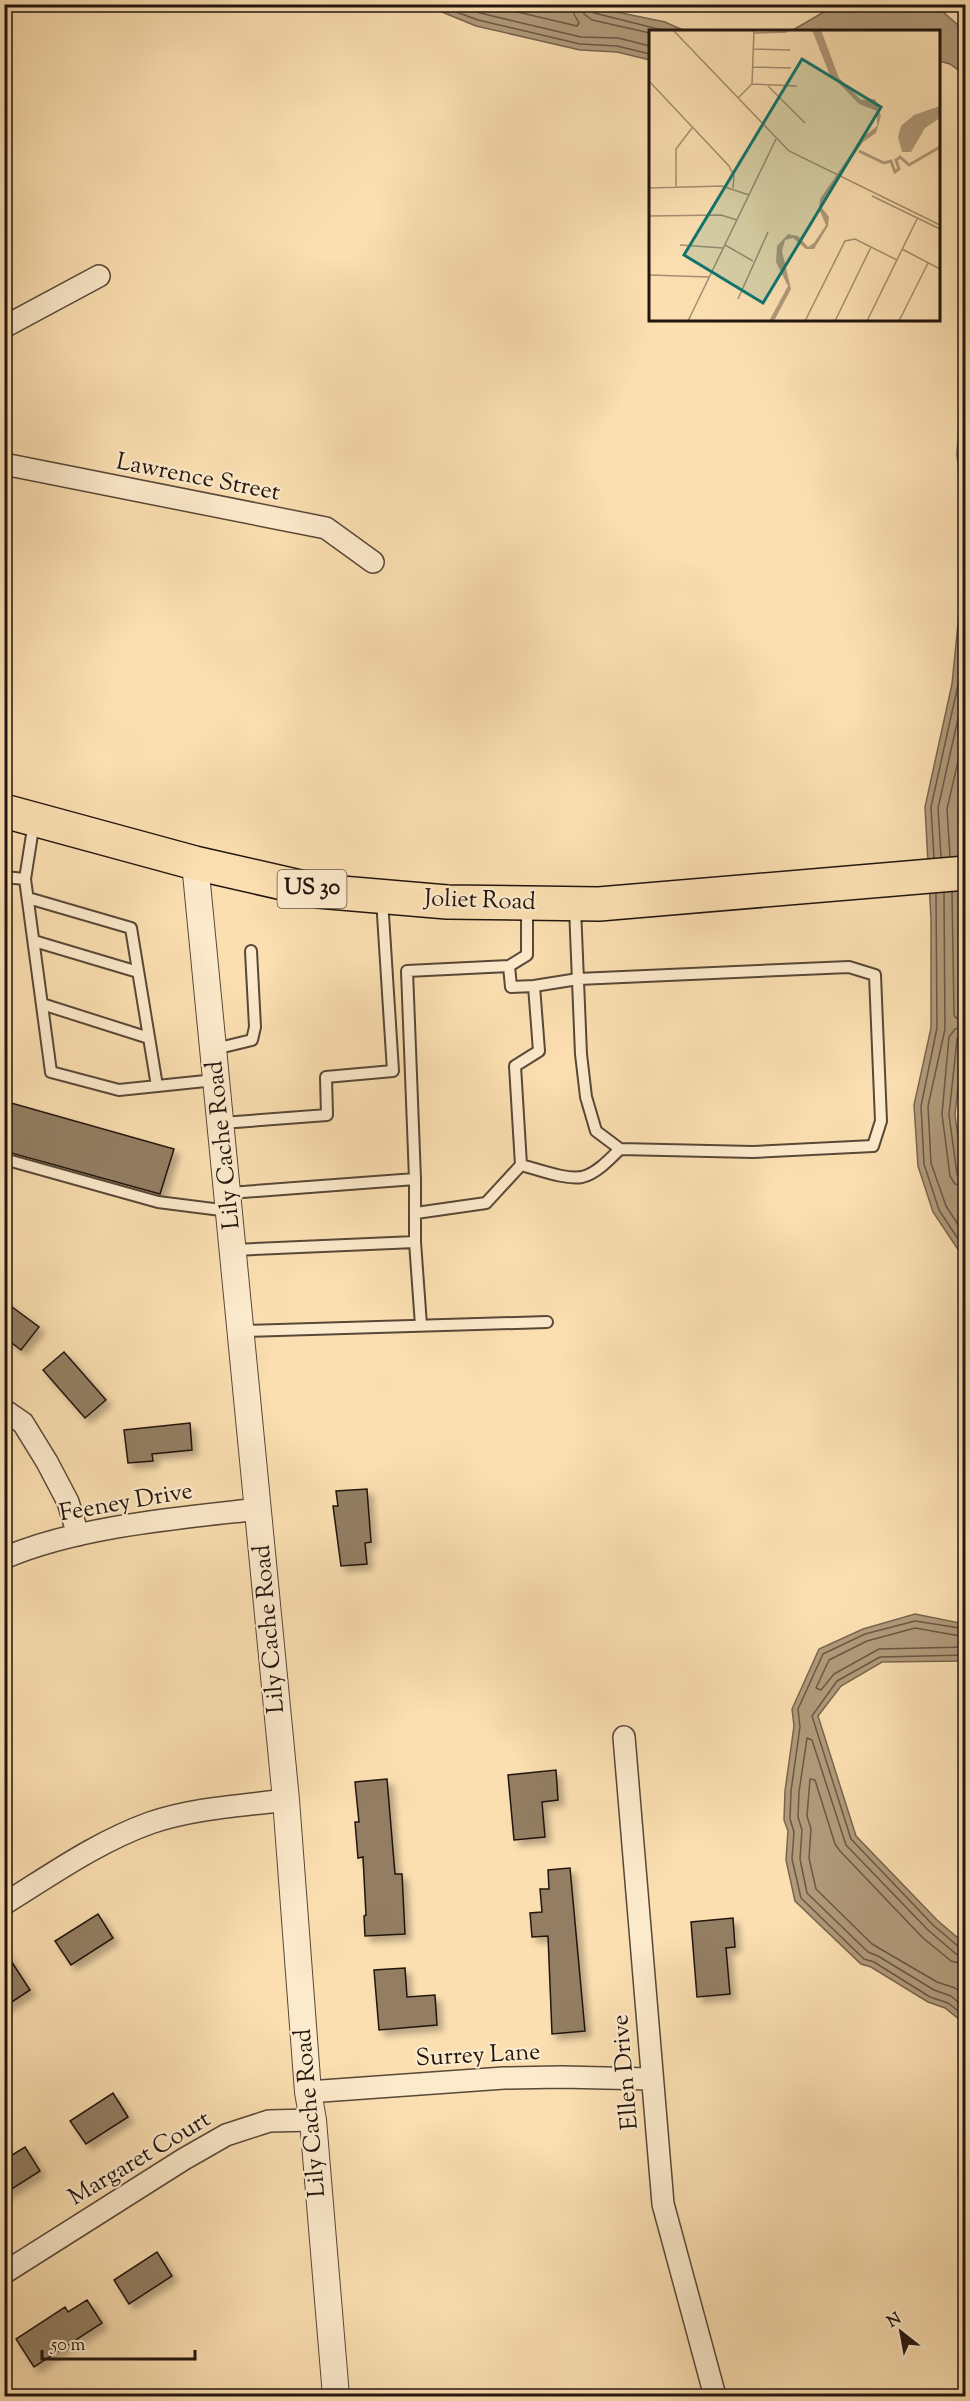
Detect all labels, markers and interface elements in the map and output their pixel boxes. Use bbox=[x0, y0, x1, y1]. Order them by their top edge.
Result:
inset map bbox=[649, 30, 940, 321]
street label: Lawrence Street bbox=[113, 445, 283, 511]
road number: US 30 bbox=[278, 870, 346, 908]
street label: Joliet Road bbox=[422, 882, 537, 920]
street label: Lily Cache Road bbox=[198, 1059, 250, 1231]
street label: Feeney Drive bbox=[57, 1475, 195, 1531]
street label: Lily Cache Road bbox=[246, 1543, 294, 1715]
street label: Ellen Drive bbox=[604, 2013, 648, 2131]
street label: Lily Cache Road bbox=[287, 2027, 335, 2199]
street label: Surrey Lane bbox=[415, 2036, 541, 2076]
street label: Margaret Court bbox=[62, 2103, 218, 2215]
north arrow bbox=[871, 2302, 931, 2362]
text: N bbox=[883, 2308, 906, 2334]
scale bar bbox=[42, 2323, 195, 2361]
text: 50 m bbox=[50, 2333, 86, 2359]

